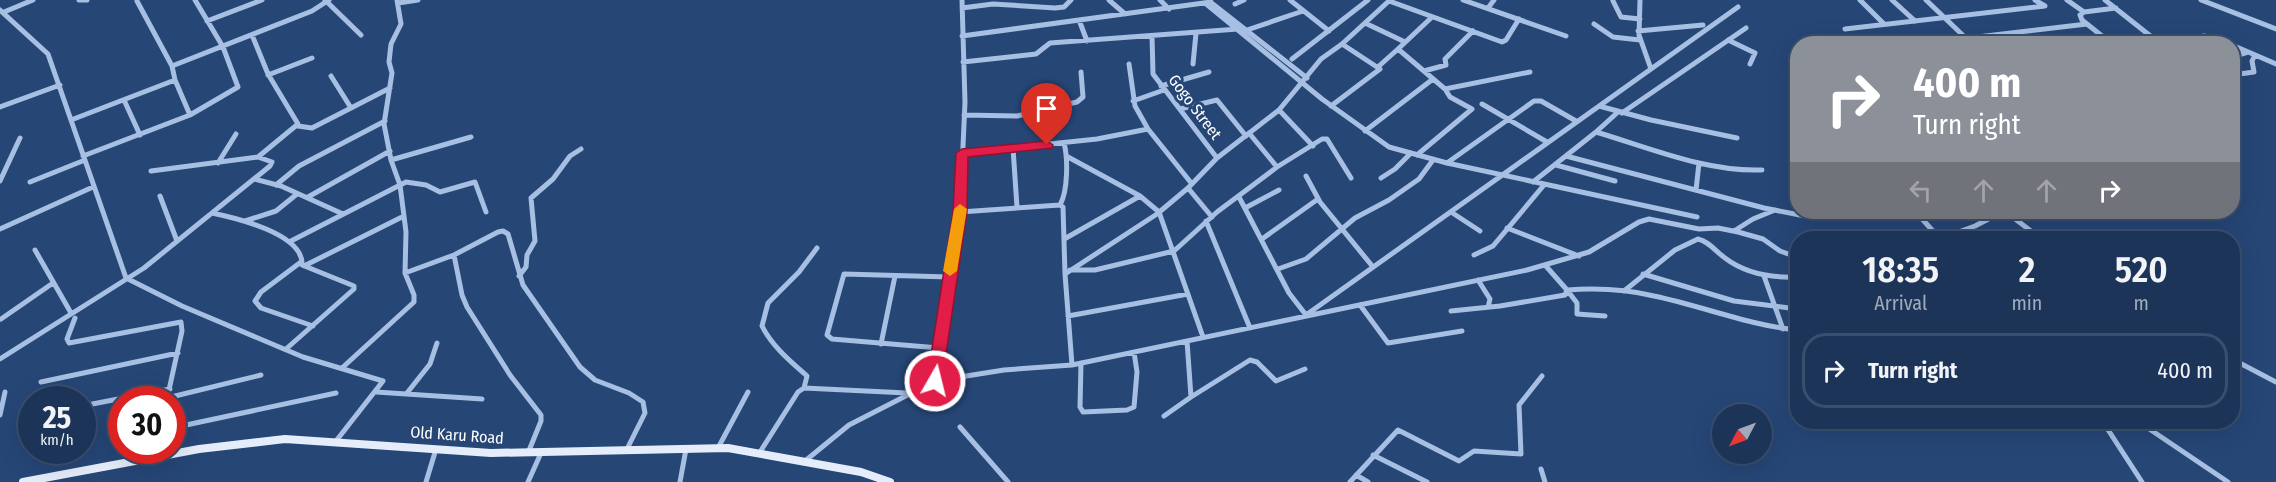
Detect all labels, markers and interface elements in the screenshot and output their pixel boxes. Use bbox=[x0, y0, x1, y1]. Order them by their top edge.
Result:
text: 400 m bbox=[1913, 58, 2021, 108]
icon: right bbox=[1814, 60, 1892, 138]
street label: Gogo Street bbox=[1164, 71, 1226, 144]
pin bbox=[1021, 83, 1072, 145]
icon: arrive bbox=[1030, 92, 1063, 125]
text: Turn right bbox=[1913, 109, 2021, 141]
icon: left bbox=[1904, 174, 1937, 207]
icon: ahead bbox=[1967, 174, 2000, 207]
icon: ahead bbox=[2030, 174, 2063, 207]
icon: right bbox=[2093, 174, 2126, 207]
text: 18:35 bbox=[1862, 248, 1939, 292]
text: 2 bbox=[2019, 248, 2035, 292]
text: 520 bbox=[2115, 248, 2168, 292]
text: Arrival bbox=[1874, 291, 1927, 315]
text: min bbox=[2011, 291, 2042, 315]
text: m bbox=[2133, 291, 2149, 315]
position arrow bbox=[903, 349, 967, 413]
icon: right bbox=[1817, 354, 1850, 387]
text: Turn right bbox=[1868, 357, 1957, 384]
text: 400 m bbox=[2157, 357, 2213, 384]
speed limit sign: 30 bbox=[108, 386, 186, 464]
text: 25 bbox=[43, 400, 71, 436]
north arrow bbox=[1712, 404, 1772, 464]
map controls bbox=[1712, 404, 1772, 464]
street label: Old Karu Road bbox=[410, 422, 504, 448]
text: km/h bbox=[40, 431, 74, 449]

